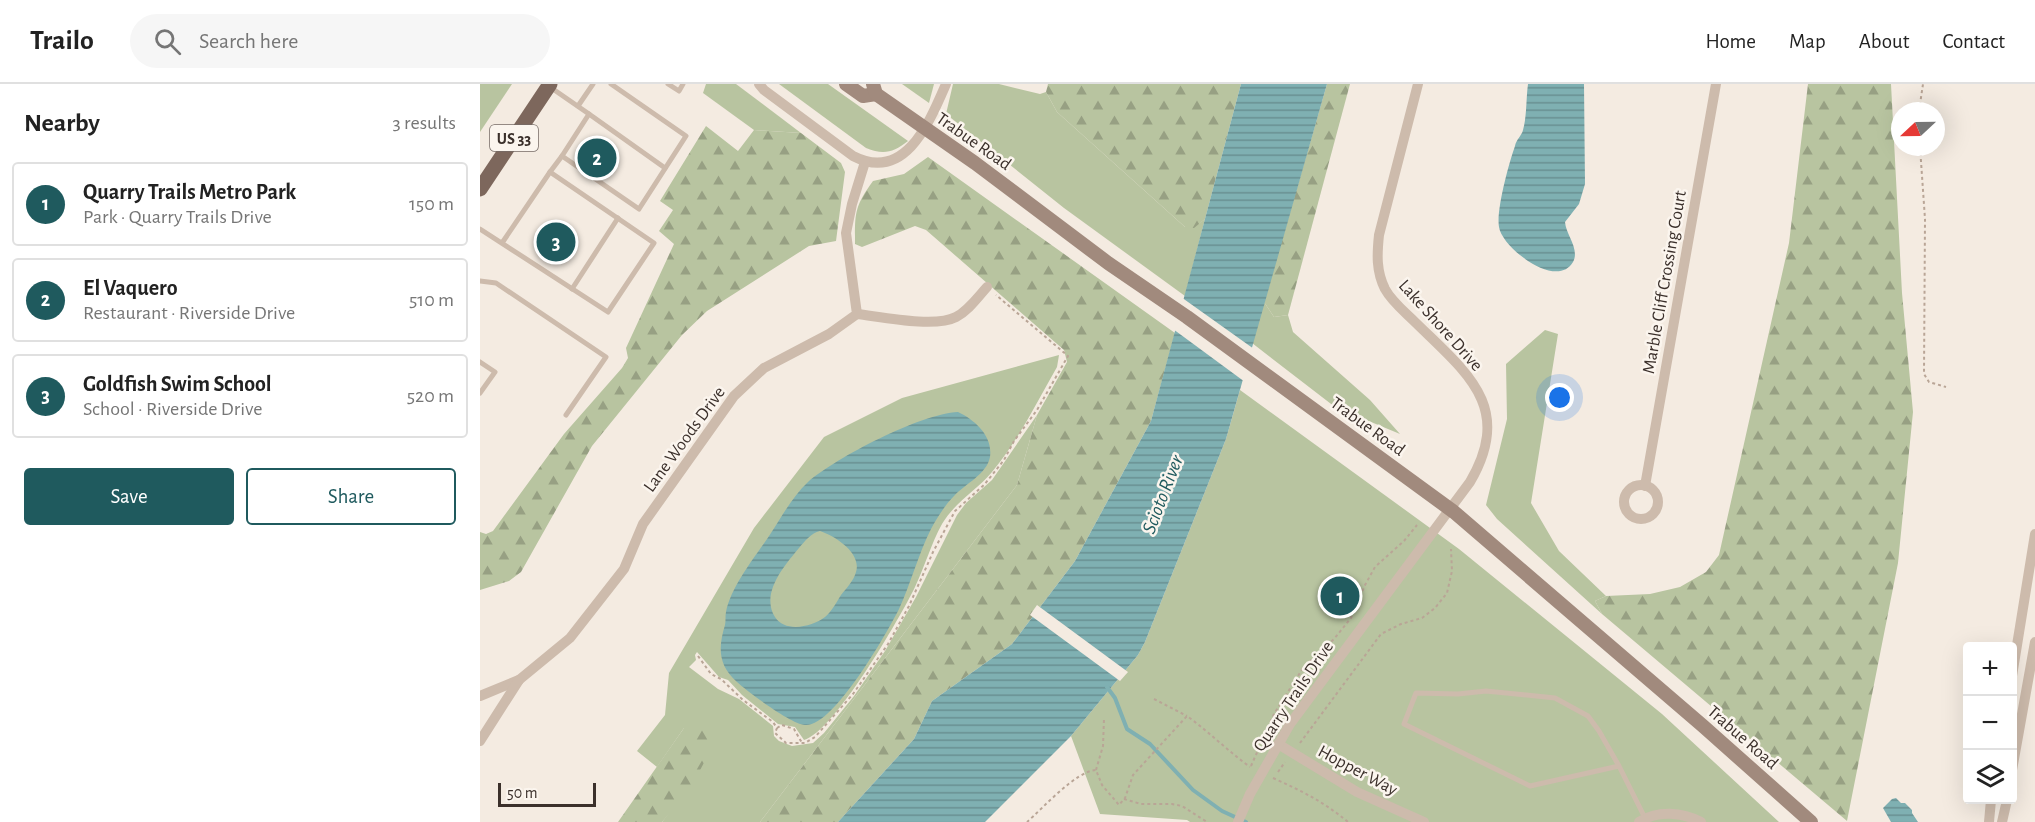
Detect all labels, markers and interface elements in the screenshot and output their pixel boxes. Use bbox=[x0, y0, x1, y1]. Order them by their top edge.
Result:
search box bbox=[130, 14, 550, 68]
icon: search bbox=[151, 25, 184, 58]
text: Trailo bbox=[30, 27, 94, 55]
text: Search here bbox=[199, 30, 298, 52]
text: Home bbox=[1705, 31, 1756, 52]
text: Map bbox=[1789, 31, 1826, 52]
text: About bbox=[1859, 31, 1909, 52]
text: Contact bbox=[1942, 31, 2005, 52]
north arrow bbox=[1891, 102, 1945, 156]
street label: Trabue Road bbox=[933, 109, 1014, 174]
text: Nearby bbox=[24, 110, 100, 136]
text: 3 results bbox=[392, 113, 456, 133]
road number: US 33 bbox=[490, 125, 538, 151]
pin: 2 bbox=[578, 136, 616, 181]
text: Quarry Trails Metro Park bbox=[83, 181, 296, 203]
street label: Marble Cliff Crossing Court bbox=[1640, 189, 1690, 375]
text: 1 bbox=[42, 194, 49, 214]
text: 150 m bbox=[409, 194, 454, 214]
text: Park · Quarry Trails Drive bbox=[83, 207, 272, 227]
pin: 3 bbox=[536, 220, 576, 264]
text: El Vaquero bbox=[83, 277, 178, 299]
street label: Lake Shore Drive bbox=[1395, 277, 1486, 375]
text: 2 bbox=[41, 290, 50, 310]
text: 510 m bbox=[409, 290, 454, 310]
text: Restaurant · Riverside Drive bbox=[83, 303, 295, 323]
text: Goldfish Swim School bbox=[83, 373, 272, 395]
your location bbox=[1545, 383, 1574, 412]
street label: Lane Woods Drive bbox=[641, 384, 729, 496]
text: 3 bbox=[41, 386, 50, 406]
text: 520 m bbox=[407, 386, 454, 406]
street label: Trabue Road bbox=[1327, 394, 1408, 460]
text: School · Riverside Drive bbox=[83, 399, 262, 419]
water label: Scioto River bbox=[1139, 452, 1187, 536]
button: Save bbox=[24, 468, 234, 525]
button: Share bbox=[246, 468, 456, 525]
pin: 1 bbox=[1320, 574, 1360, 618]
street label: Quarry Trails Drive bbox=[1250, 638, 1337, 755]
map controls bbox=[1963, 642, 2017, 804]
button: + bbox=[1963, 642, 2017, 696]
button: − bbox=[1963, 696, 2017, 750]
street label: Trabue Road bbox=[1704, 702, 1781, 773]
street label: Hopper Way bbox=[1315, 742, 1400, 799]
button: layers bbox=[1963, 750, 2017, 804]
scale bar bbox=[498, 780, 596, 808]
text: 50 m bbox=[507, 785, 538, 801]

